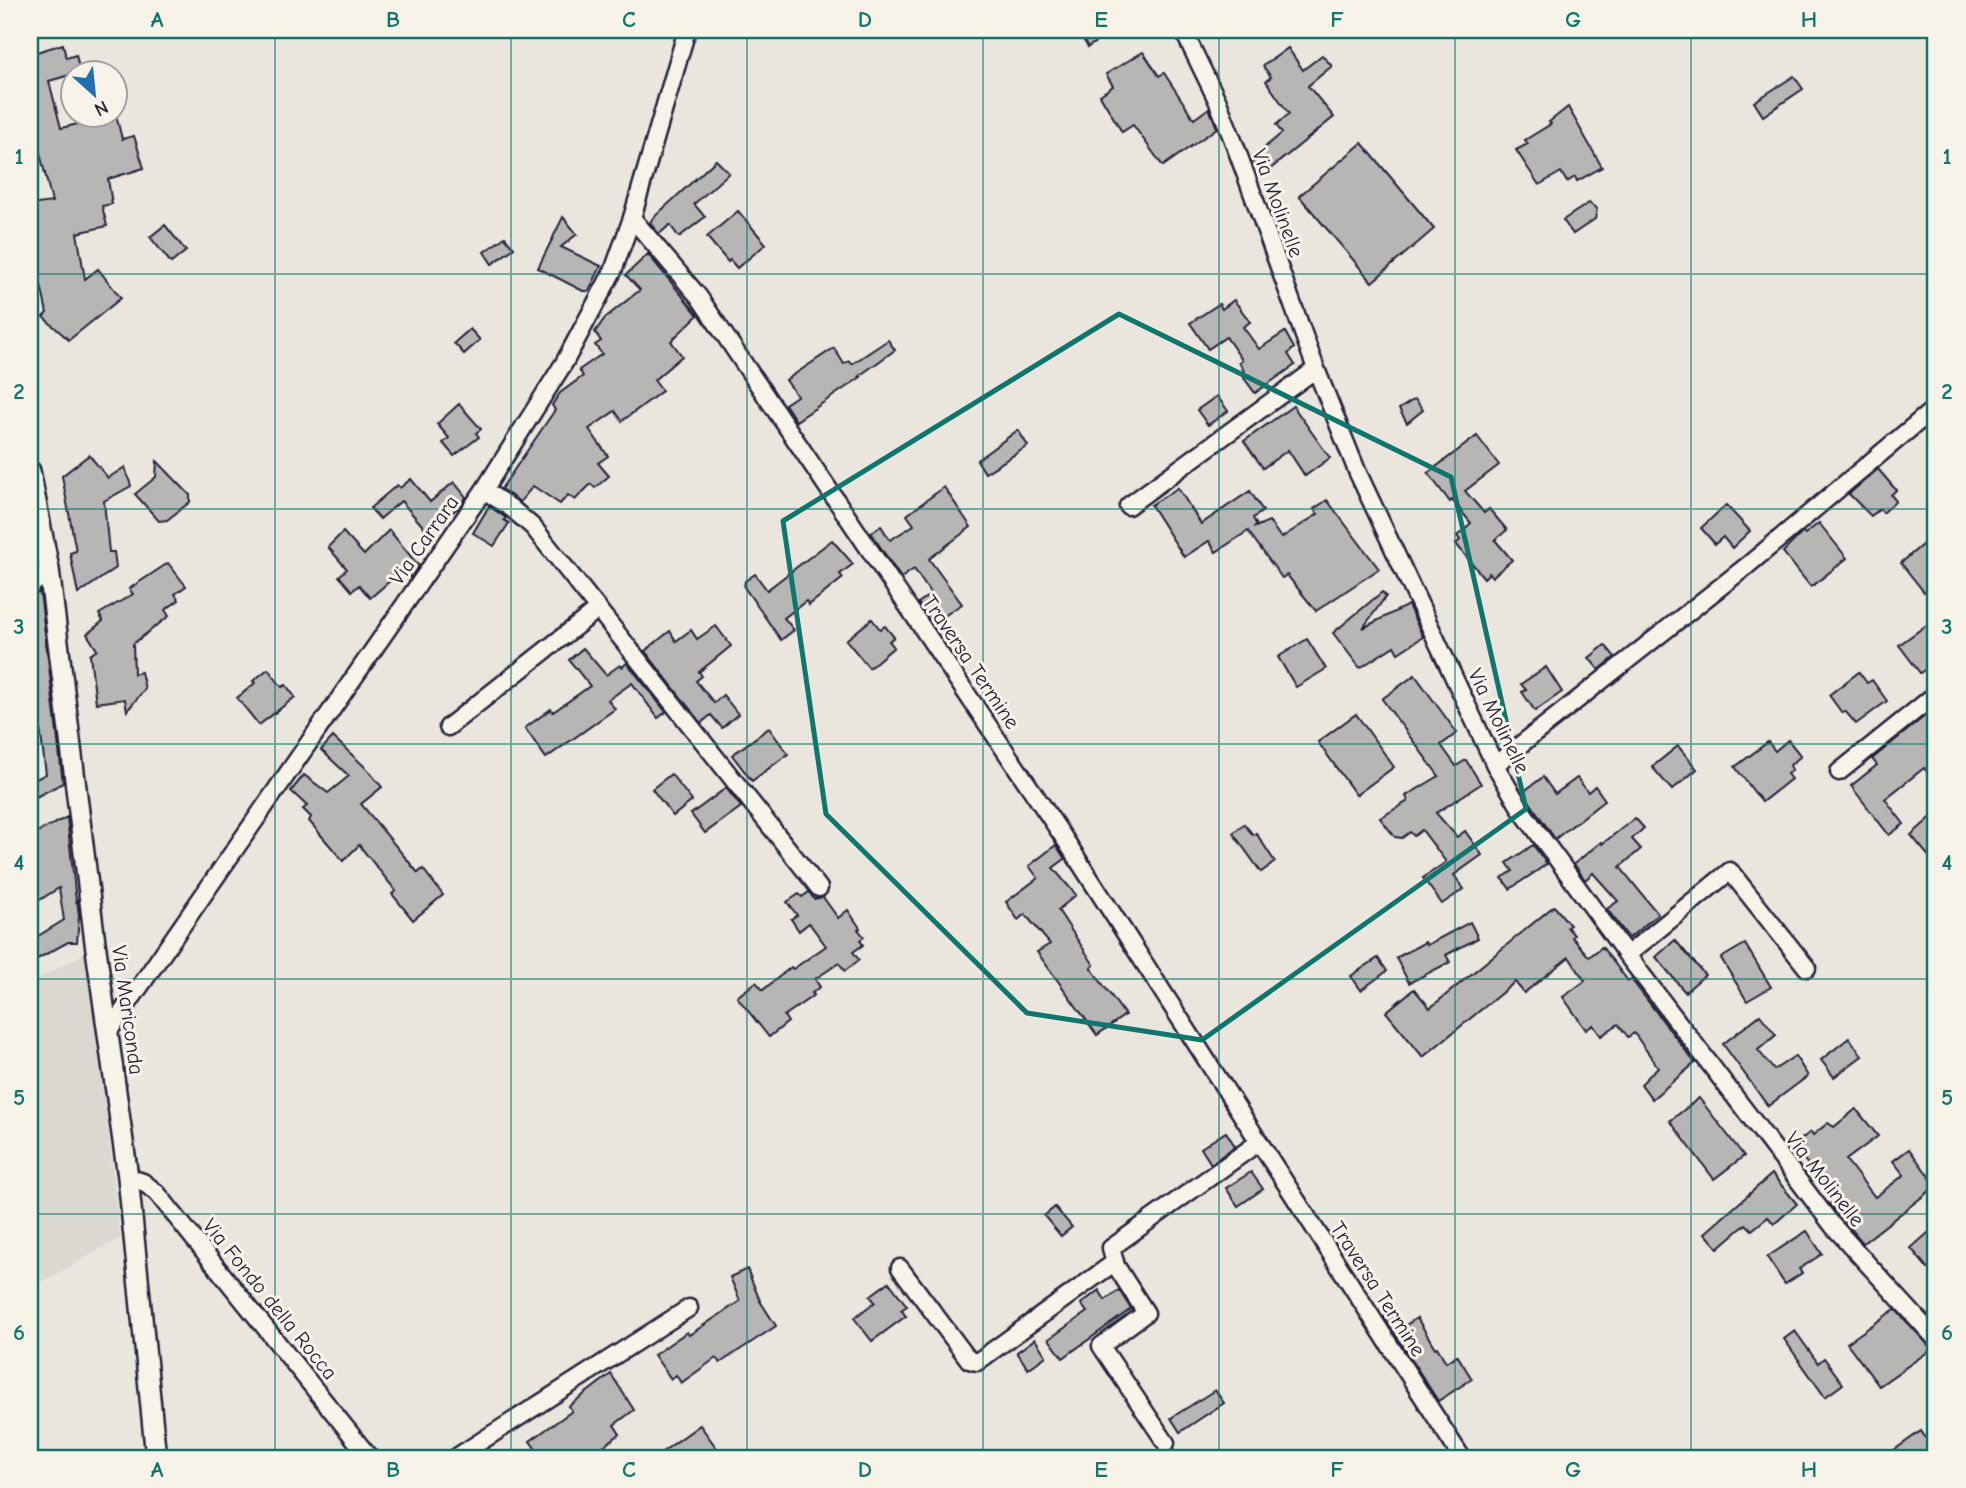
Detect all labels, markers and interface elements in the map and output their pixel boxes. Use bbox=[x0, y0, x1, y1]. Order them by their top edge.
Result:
text: A bbox=[151, 6, 164, 33]
text: B bbox=[386, 6, 400, 33]
text: C bbox=[622, 6, 636, 33]
text: D bbox=[858, 6, 872, 33]
text: E bbox=[1094, 6, 1108, 33]
text: F bbox=[1330, 6, 1344, 33]
text: G bbox=[1565, 6, 1581, 33]
text: H bbox=[1801, 6, 1817, 33]
north arrow bbox=[60, 60, 130, 130]
text: N bbox=[91, 96, 112, 121]
text: 1 bbox=[14, 143, 24, 170]
text: 1 bbox=[1942, 143, 1952, 170]
street label: Via Molinelle bbox=[1247, 145, 1309, 261]
text: 2 bbox=[13, 378, 25, 405]
text: 2 bbox=[1941, 378, 1953, 405]
street label: Via Carrara bbox=[384, 491, 464, 589]
street label: Traversa Termine bbox=[917, 591, 1025, 733]
text: 3 bbox=[13, 613, 25, 640]
text: 3 bbox=[1941, 613, 1953, 640]
street label: Via Molinelle bbox=[1463, 665, 1535, 777]
text: 4 bbox=[14, 849, 25, 876]
text: 4 bbox=[1942, 849, 1953, 876]
street label: Via Mariconda bbox=[107, 944, 149, 1076]
text: 5 bbox=[13, 1084, 25, 1111]
text: 5 bbox=[1941, 1084, 1953, 1111]
street label: Via Molinelle bbox=[1781, 1127, 1869, 1231]
street label: Via Fondo della Rocca bbox=[198, 1214, 342, 1384]
street label: Traversa Termine bbox=[1325, 1217, 1431, 1361]
text: 6 bbox=[13, 1319, 25, 1346]
text: 6 bbox=[1941, 1319, 1953, 1346]
text: A bbox=[151, 1456, 164, 1483]
text: B bbox=[386, 1456, 400, 1483]
text: C bbox=[622, 1456, 636, 1483]
text: D bbox=[858, 1456, 872, 1483]
text: E bbox=[1094, 1456, 1108, 1483]
text: F bbox=[1330, 1456, 1344, 1483]
text: G bbox=[1565, 1456, 1581, 1483]
text: H bbox=[1801, 1456, 1817, 1483]

